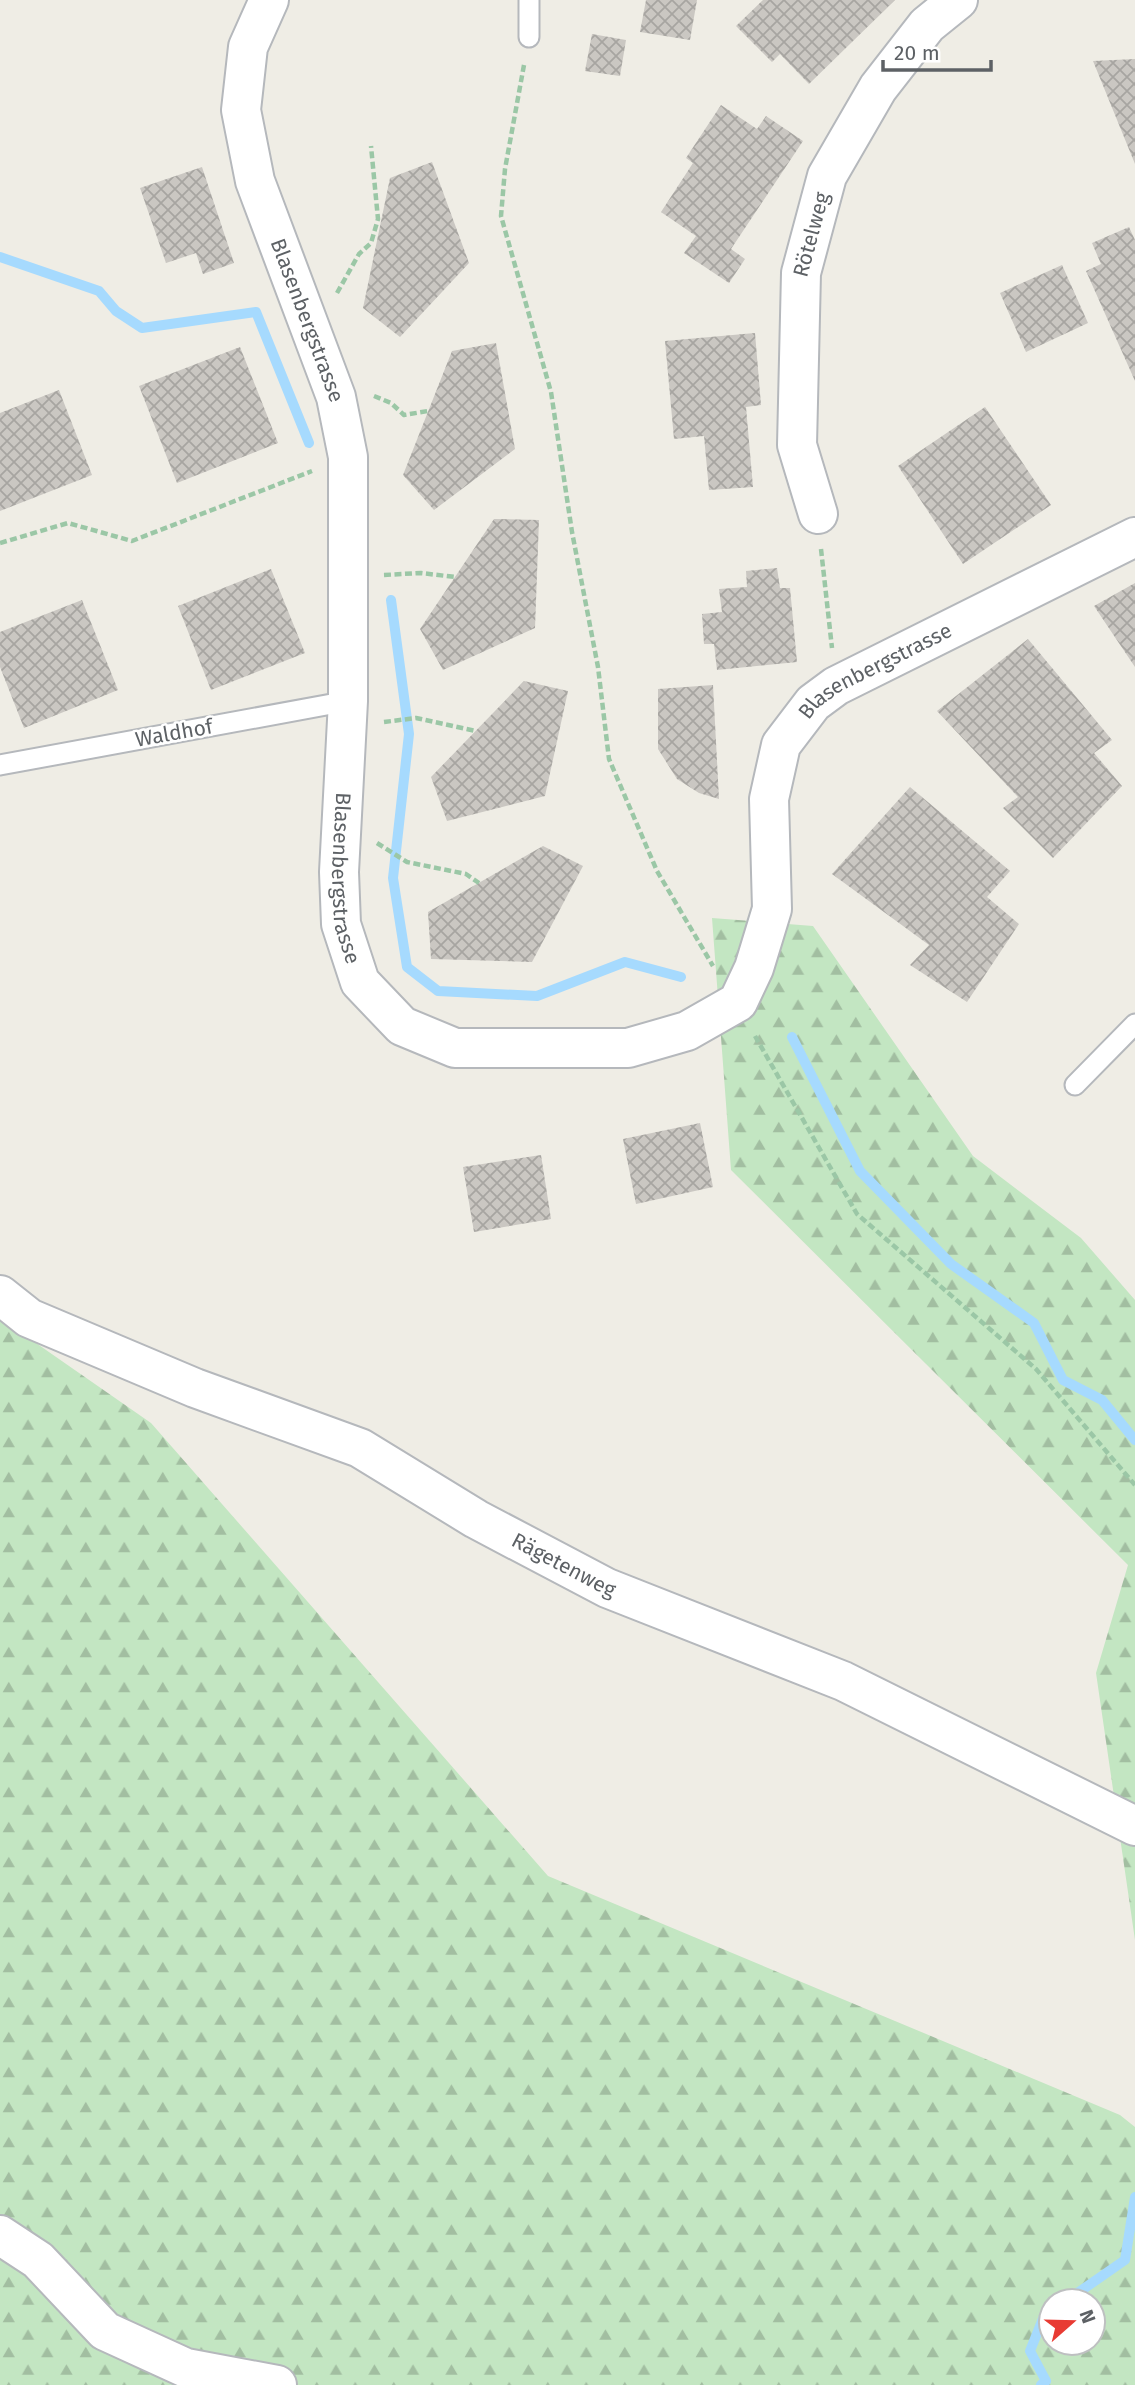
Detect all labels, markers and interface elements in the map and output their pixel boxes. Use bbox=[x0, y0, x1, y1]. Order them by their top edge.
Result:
scale bar bbox=[883, 28, 992, 72]
text: 20 m bbox=[894, 40, 940, 66]
street label: Rötelweg bbox=[787, 189, 835, 280]
street label: Blasenbergstrasse bbox=[265, 235, 350, 406]
street label: Blasenbergstrasse bbox=[793, 617, 956, 724]
street label: Waldhof bbox=[133, 713, 217, 753]
street label: Blasenbergstrasse bbox=[326, 792, 366, 967]
street label: Rägetenweg bbox=[507, 1527, 620, 1603]
north arrow bbox=[1037, 2287, 1107, 2357]
text: N bbox=[1075, 2306, 1100, 2326]

